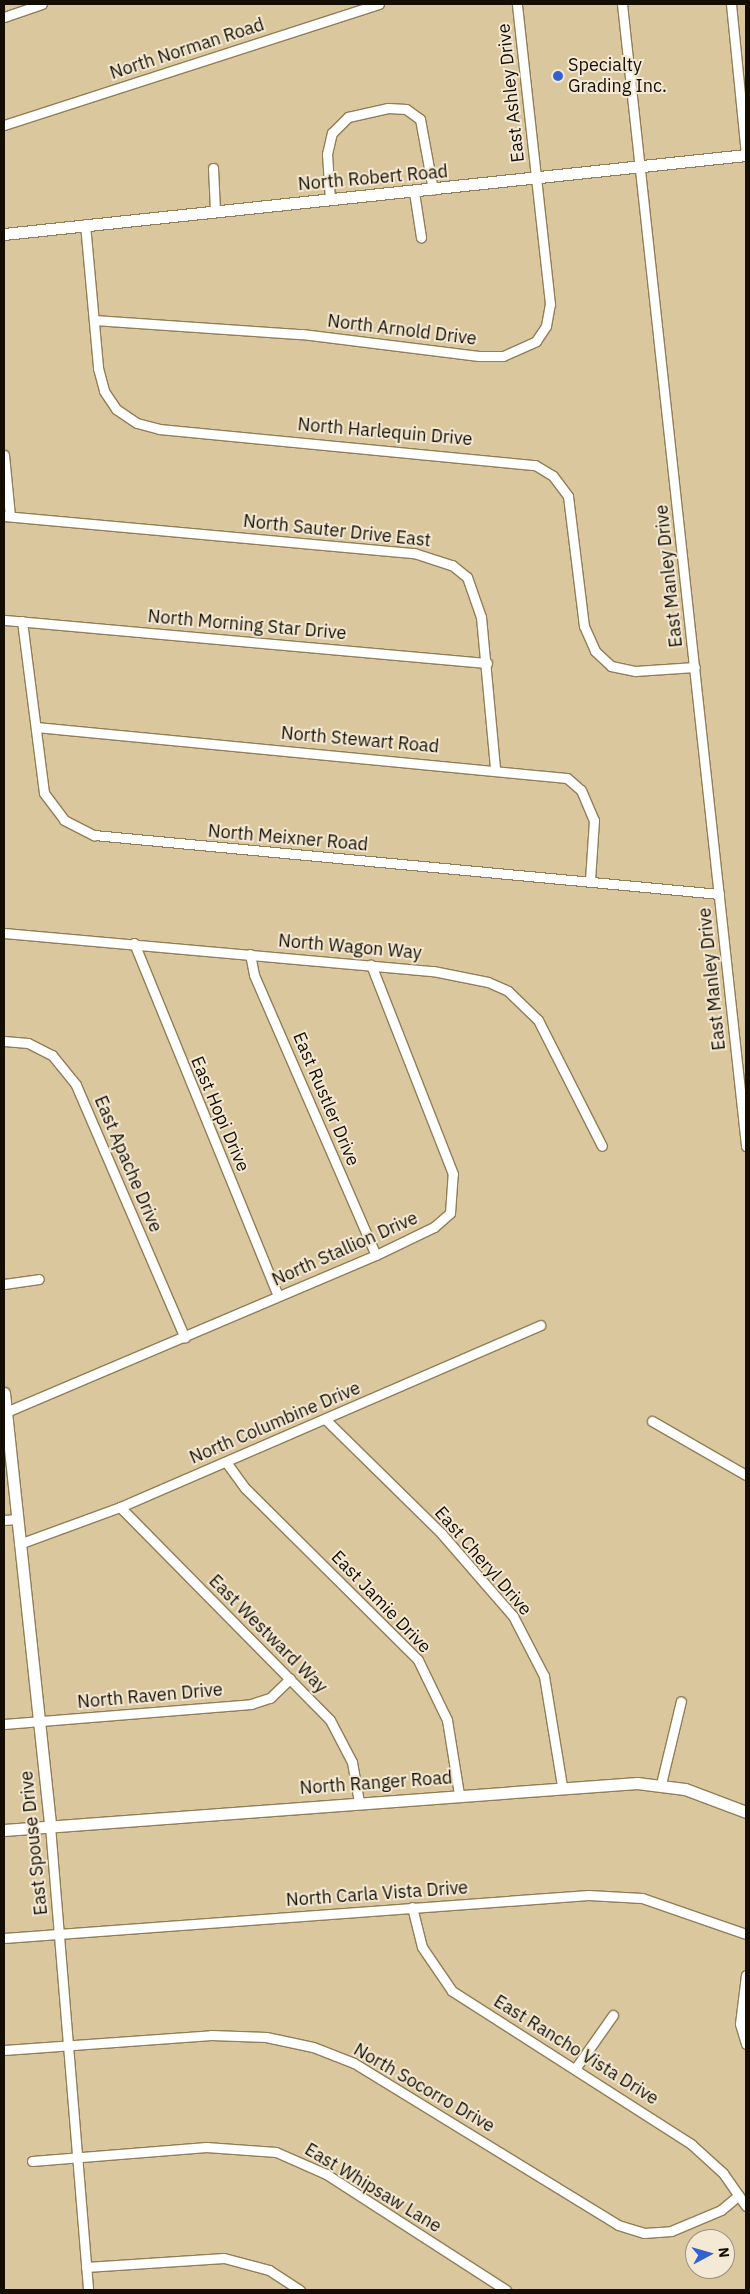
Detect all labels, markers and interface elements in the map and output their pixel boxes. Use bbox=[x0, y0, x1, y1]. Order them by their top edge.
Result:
street label: North Norman Road bbox=[107, 14, 267, 84]
street label: East Ashley Drive bbox=[493, 22, 529, 164]
place label: Specialty Grading Inc. bbox=[568, 55, 667, 98]
marker: Specialty Grading Inc. bbox=[552, 70, 564, 82]
street label: North Robert Road bbox=[297, 161, 449, 195]
street label: North Arnold Drive bbox=[326, 310, 478, 350]
street label: North Harlequin Drive bbox=[297, 414, 473, 450]
street label: East Manley Drive bbox=[651, 504, 687, 648]
street label: North Sauter Drive East bbox=[242, 510, 432, 552]
street label: North Morning Star Drive bbox=[147, 606, 347, 644]
street label: North Stewart Road bbox=[280, 722, 440, 758]
street label: North Meixner Road bbox=[207, 820, 369, 856]
street label: East Manley Drive bbox=[694, 907, 730, 1051]
street label: North Wagon Way bbox=[277, 930, 423, 964]
street label: East Rustler Drive bbox=[288, 1029, 364, 1169]
street label: East Hopi Drive bbox=[186, 1053, 254, 1175]
street label: East Apache Drive bbox=[90, 1093, 166, 1235]
street label: North Stallion Drive bbox=[269, 1207, 421, 1291]
street label: North Columbine Drive bbox=[186, 1377, 364, 1469]
street label: East Cheryl Drive bbox=[430, 1502, 536, 1620]
street label: East Jamie Drive bbox=[327, 1546, 435, 1658]
street label: East Westward Way bbox=[204, 1570, 332, 1698]
street label: North Raven Drive bbox=[76, 1679, 224, 1713]
street label: North Ranger Road bbox=[299, 1767, 453, 1799]
street label: East Spouse Drive bbox=[16, 1770, 52, 1916]
street label: North Carla Vista Drive bbox=[285, 1877, 469, 1911]
street label: East Rancho Vista Drive bbox=[490, 1990, 662, 2110]
street label: North Socorro Drive bbox=[350, 2039, 498, 2137]
street label: East Whipsaw Lane bbox=[301, 2139, 445, 2237]
north arrow bbox=[685, 2229, 735, 2279]
text: N bbox=[714, 2247, 733, 2259]

